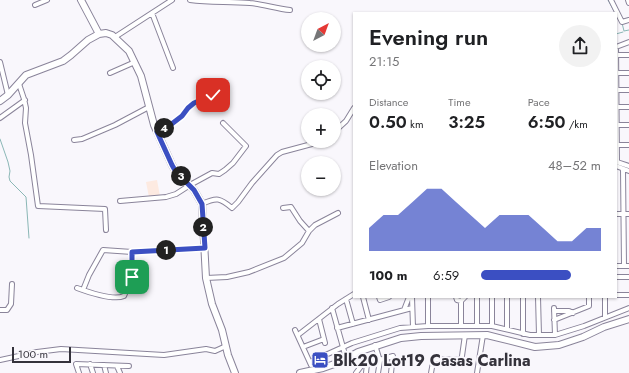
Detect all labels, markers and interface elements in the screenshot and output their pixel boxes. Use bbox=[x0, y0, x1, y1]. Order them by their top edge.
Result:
north arrow bbox=[301, 12, 341, 52]
map controls bbox=[301, 12, 341, 196]
text: Evening run bbox=[369, 21, 488, 53]
button: share bbox=[559, 25, 601, 67]
text: 21:15 bbox=[369, 52, 399, 71]
button: locate bbox=[301, 60, 341, 100]
pin bbox=[196, 78, 230, 112]
icon: check bbox=[202, 84, 224, 106]
text: Distance bbox=[369, 94, 408, 110]
text: Time bbox=[448, 94, 471, 110]
text: Pace bbox=[528, 94, 550, 110]
button: + bbox=[301, 108, 341, 148]
text: 0.50 bbox=[369, 110, 407, 134]
text: 3:25 bbox=[448, 110, 485, 134]
text: 6:50 bbox=[528, 110, 565, 134]
text: km bbox=[407, 116, 424, 132]
text: /km bbox=[565, 116, 588, 132]
pin: 4 bbox=[154, 118, 174, 138]
text: 4 bbox=[160, 120, 168, 136]
button: − bbox=[301, 156, 341, 196]
text: Elevation bbox=[369, 156, 418, 175]
text: 48–52 m bbox=[548, 156, 601, 175]
pin: 3 bbox=[171, 166, 191, 186]
text: 3 bbox=[178, 168, 184, 184]
pin: 2 bbox=[193, 217, 213, 237]
text: 2 bbox=[199, 219, 207, 235]
pin: 1 bbox=[156, 240, 176, 260]
text: 1 bbox=[163, 242, 169, 258]
pin bbox=[115, 260, 149, 294]
icon: arrive bbox=[121, 266, 143, 288]
text: 100 m bbox=[369, 266, 407, 285]
text: 6:59 bbox=[433, 266, 459, 285]
scale bar bbox=[12, 345, 71, 364]
text: 100 m bbox=[18, 346, 48, 362]
place label: Blk20 Lot19 Casas Carlina bbox=[333, 349, 531, 372]
hotel icon: Blk20 Lot19 Casas Carlina bbox=[310, 350, 330, 370]

